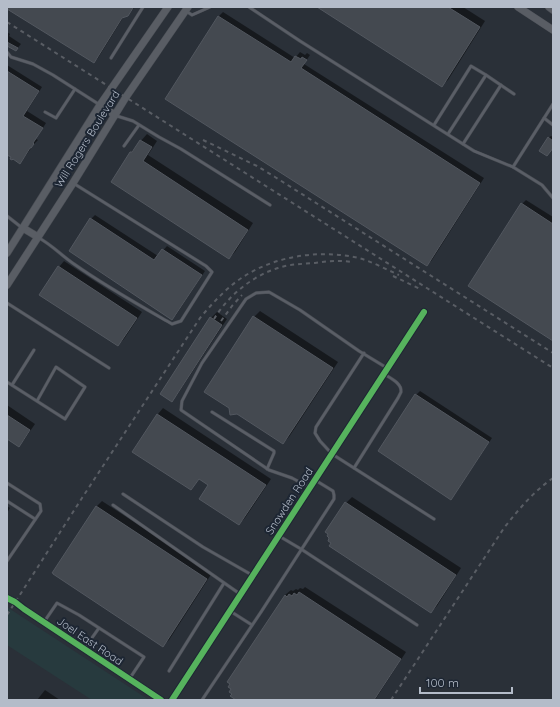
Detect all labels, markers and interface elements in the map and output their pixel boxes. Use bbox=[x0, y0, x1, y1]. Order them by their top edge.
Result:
street label: Will Rogers Boulevard bbox=[51, 88, 123, 190]
street label: Snowden Road bbox=[262, 465, 316, 537]
street label: Joel East Road bbox=[54, 614, 126, 668]
scale bar bbox=[420, 669, 512, 695]
text: 100 m bbox=[426, 675, 459, 690]

